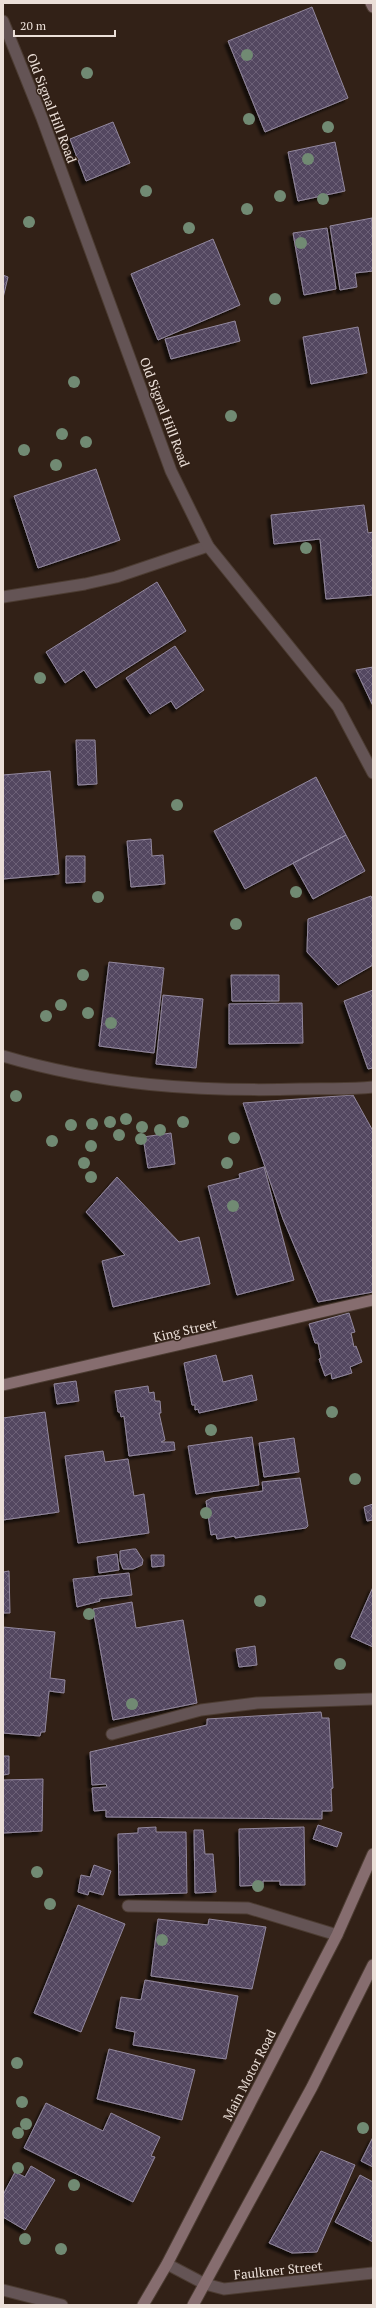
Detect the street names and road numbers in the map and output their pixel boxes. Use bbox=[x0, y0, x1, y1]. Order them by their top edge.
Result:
street label: Old Signal Hill Road bbox=[23, 50, 81, 166]
street label: Old Signal Hill Road bbox=[136, 354, 194, 470]
street label: King Street bbox=[151, 1314, 219, 1346]
street label: Main Motor Road bbox=[218, 2026, 280, 2124]
street label: Faulkner Street bbox=[233, 2256, 323, 2284]

